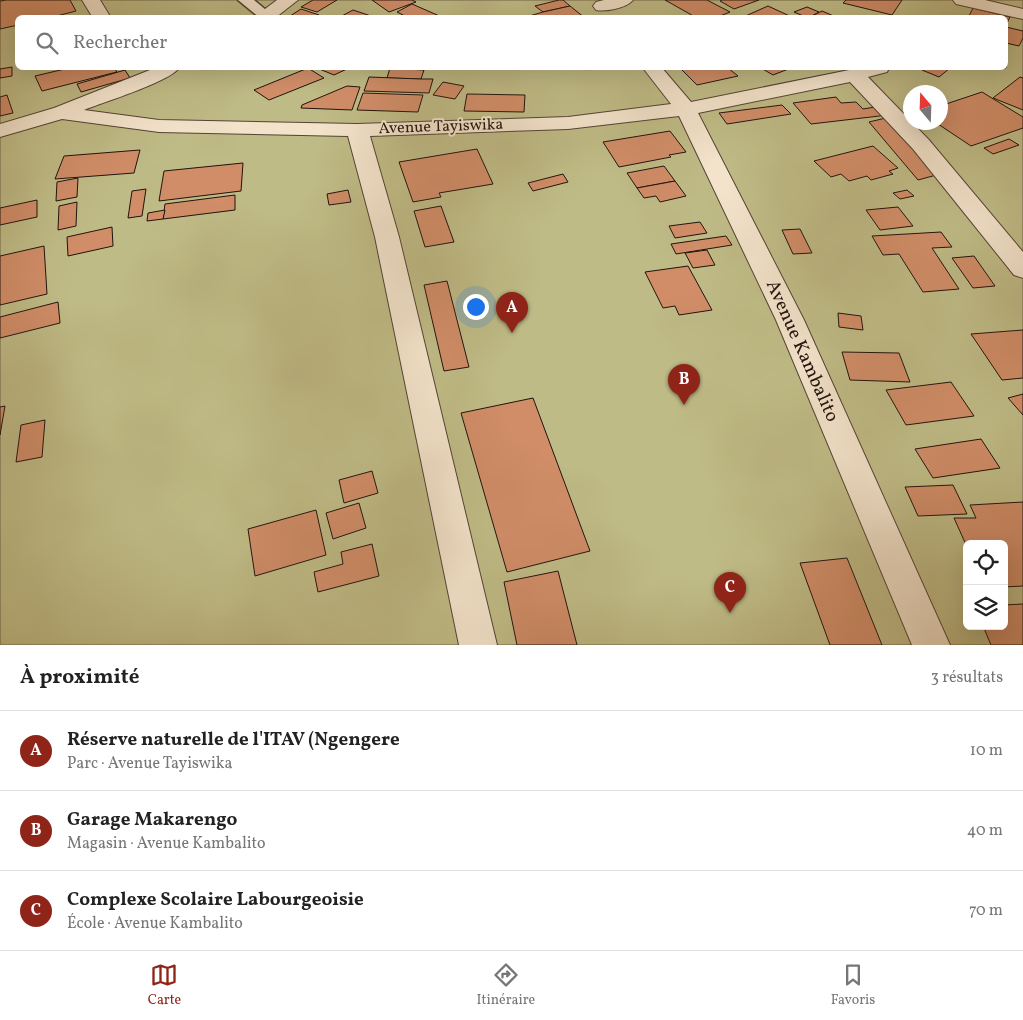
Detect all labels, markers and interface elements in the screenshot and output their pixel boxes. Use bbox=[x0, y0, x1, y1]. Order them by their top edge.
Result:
search box bbox=[15, 15, 1008, 70]
icon: search bbox=[33, 29, 61, 57]
text: Rechercher bbox=[73, 30, 167, 56]
north arrow bbox=[903, 85, 948, 130]
street label: Avenue Tayiswika bbox=[378, 114, 504, 140]
street label: Avenue Kambalito bbox=[759, 276, 845, 426]
pin: A bbox=[496, 292, 528, 333]
your location bbox=[463, 294, 489, 320]
pin: B bbox=[668, 364, 700, 405]
map controls bbox=[963, 540, 1008, 630]
button: locate bbox=[963, 540, 1008, 585]
pin: C bbox=[714, 572, 746, 613]
button: layers bbox=[963, 585, 1008, 630]
text: À proximité bbox=[20, 663, 139, 692]
text: 3 résultats bbox=[931, 667, 1003, 689]
text: Réserve naturelle de l'ITAV (Ngengere bbox=[67, 727, 400, 753]
text: A bbox=[30, 740, 42, 762]
text: 10 m bbox=[970, 740, 1003, 762]
text: Parc · Avenue Tayiswika bbox=[67, 753, 233, 775]
text: Garage Makarengo bbox=[67, 807, 237, 833]
text: B bbox=[31, 820, 41, 842]
text: 40 m bbox=[967, 820, 1003, 842]
text: Magasin · Avenue Kambalito bbox=[67, 833, 266, 855]
text: Complexe Scolaire Labourgeoisie bbox=[67, 887, 364, 913]
text: C bbox=[31, 900, 41, 922]
text: 70 m bbox=[969, 900, 1003, 922]
text: École · Avenue Kambalito bbox=[67, 913, 243, 935]
tab: Carte bbox=[148, 961, 181, 1010]
tab: Itinéraire bbox=[477, 961, 535, 1010]
tab: Favoris bbox=[831, 961, 875, 1010]

